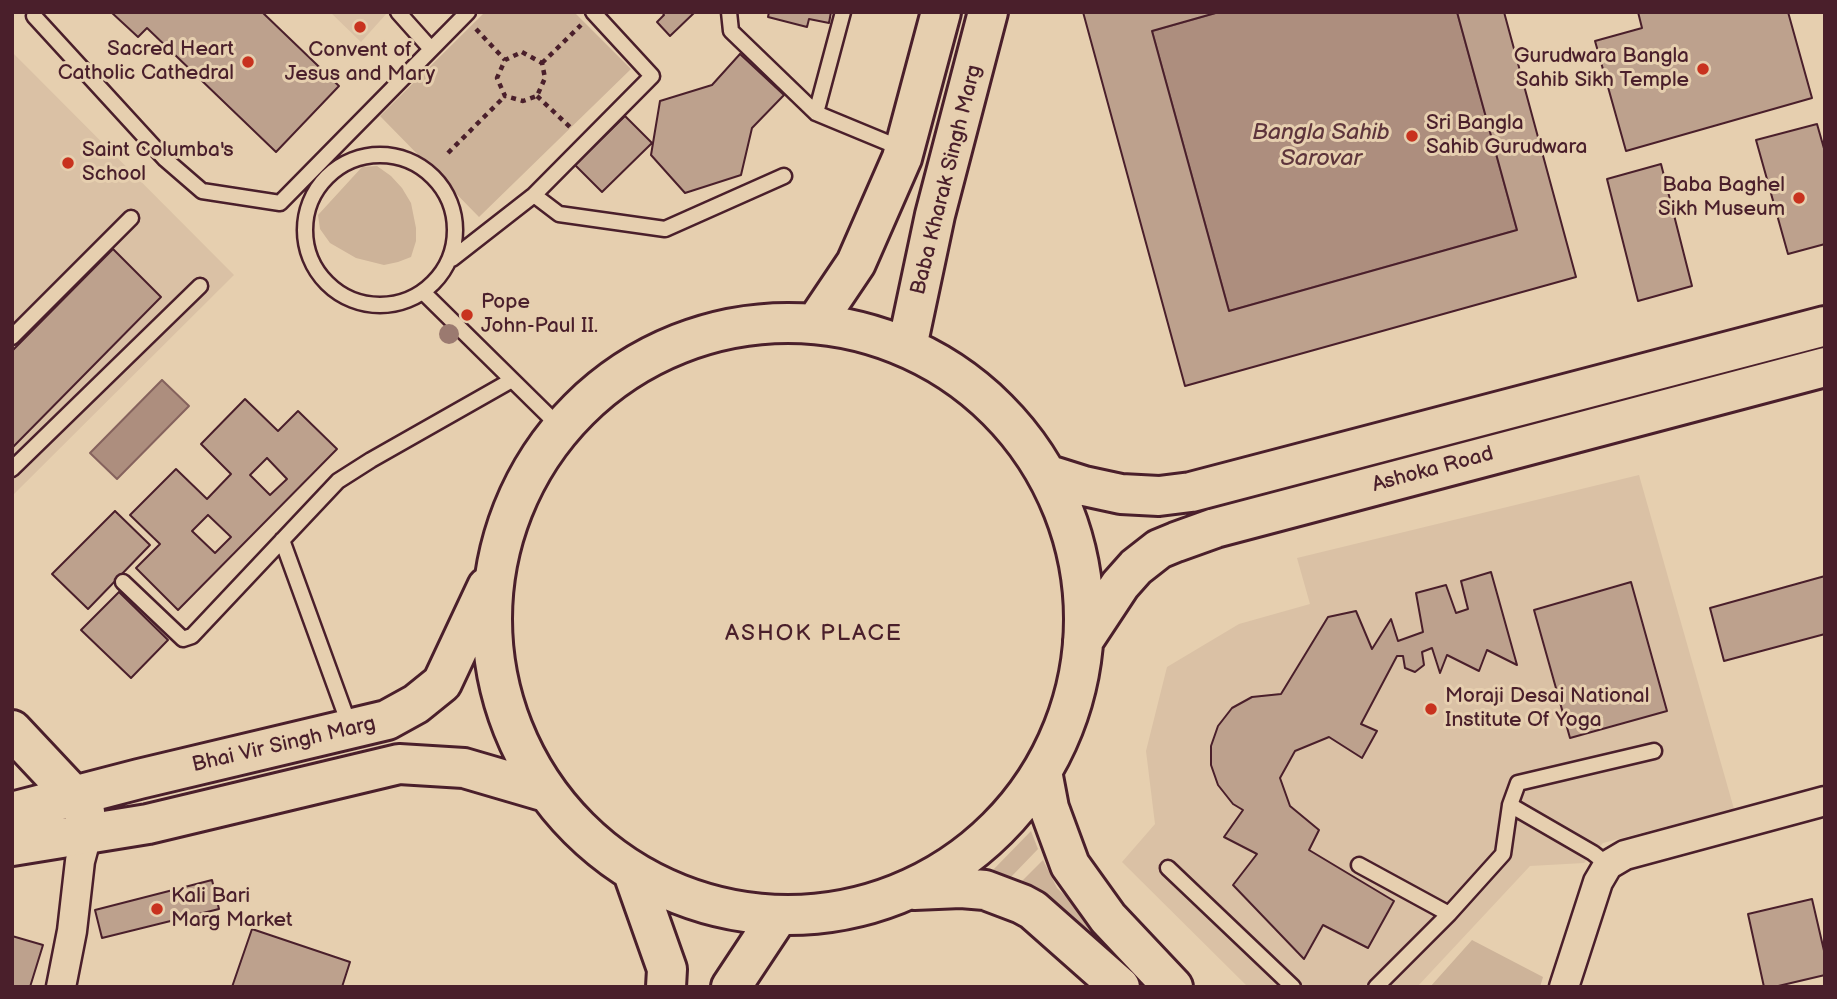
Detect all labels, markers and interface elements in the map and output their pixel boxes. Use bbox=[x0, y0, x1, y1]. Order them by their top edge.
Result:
marker: Convent of Jesus and Mary bbox=[352, 19, 368, 35]
place label: Sacred Heart Catholic Cathedral bbox=[58, 37, 234, 87]
place label: Convent of Jesus and Mary bbox=[285, 38, 435, 88]
place label: Gurudwara Bangla Sahib Sikh Temple bbox=[1514, 44, 1689, 94]
marker: Sacred Heart Catholic Cathedral bbox=[240, 54, 256, 70]
marker: Gurudwara Bangla Sahib Sikh Temple bbox=[1695, 61, 1711, 77]
street label: Baba Kharak Singh Marg bbox=[906, 63, 988, 297]
place label: Sri Bangla Sahib Gurudwara bbox=[1426, 111, 1587, 161]
water label: Bangla Sahib Sarovar bbox=[1252, 119, 1390, 173]
marker: Sri Bangla Sahib Gurudwara bbox=[1404, 128, 1420, 144]
place label: Saint Columba's School bbox=[82, 138, 234, 188]
marker: Saint Columba's School bbox=[60, 155, 76, 171]
place label: Baba Baghel Sikh Museum bbox=[1658, 173, 1785, 223]
marker: Baba Baghel Sikh Museum bbox=[1791, 190, 1807, 206]
place label: Pope John-Paul II. bbox=[481, 290, 598, 340]
marker: Pope John-Paul II. bbox=[459, 307, 475, 323]
street label: Ashoka Road bbox=[1370, 442, 1496, 498]
district label: ASHOK PLACE bbox=[726, 620, 902, 648]
place label: Moraji Desai National Institute Of Yoga bbox=[1445, 684, 1649, 734]
marker: Moraji Desai National Institute Of Yoga bbox=[1423, 701, 1439, 717]
street label: Bhai Vir Singh Marg bbox=[190, 712, 378, 778]
place label: Kali Bari Marg Market bbox=[171, 884, 292, 934]
marker: Kali Bari Marg Market bbox=[149, 901, 165, 917]

